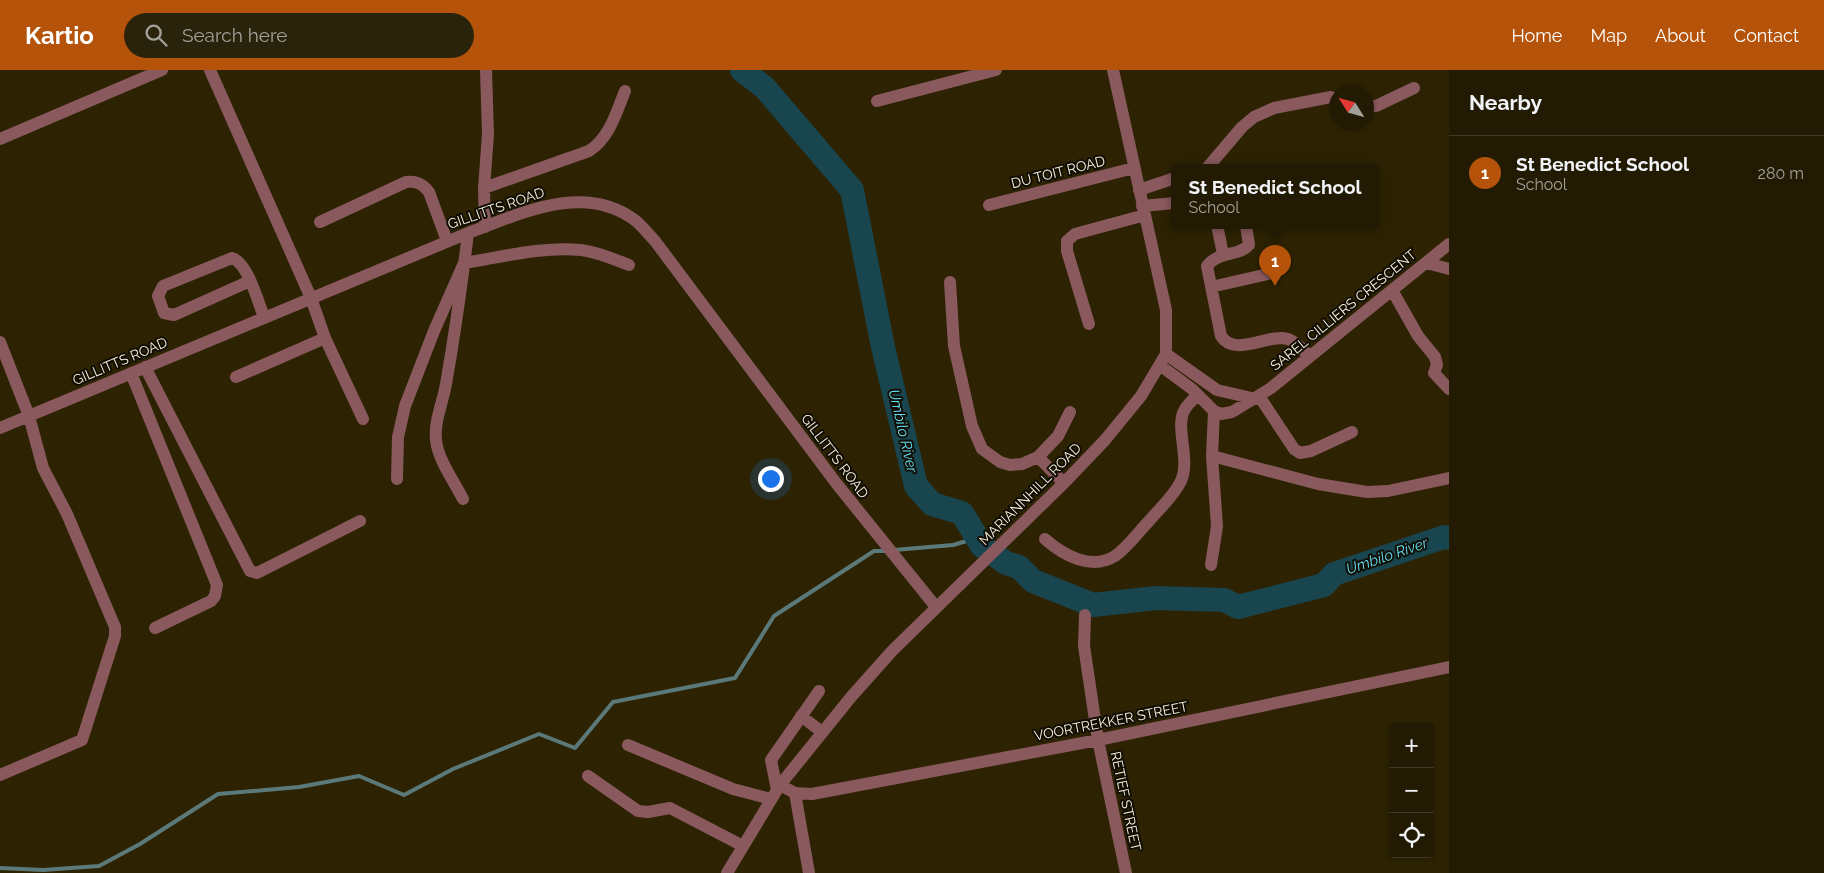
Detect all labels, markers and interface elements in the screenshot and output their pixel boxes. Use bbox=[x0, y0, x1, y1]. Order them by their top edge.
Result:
search box bbox=[124, 13, 474, 58]
text: Kartio bbox=[25, 21, 94, 50]
icon: search bbox=[142, 21, 170, 49]
text: Search here bbox=[182, 24, 287, 46]
text: Home bbox=[1511, 25, 1562, 46]
text: Map bbox=[1590, 25, 1627, 46]
text: About bbox=[1655, 25, 1706, 46]
text: Contact bbox=[1734, 25, 1799, 46]
north arrow bbox=[1329, 85, 1374, 130]
text: Nearby bbox=[1469, 90, 1542, 115]
street label: DU TOIT ROAD bbox=[1009, 153, 1107, 191]
text: St Benedict School bbox=[1516, 153, 1689, 175]
popup bbox=[1171, 164, 1379, 229]
text: 1 bbox=[1481, 164, 1489, 183]
text: 280 m bbox=[1758, 164, 1804, 183]
text: School bbox=[1516, 175, 1567, 194]
text: St Benedict School bbox=[1189, 176, 1362, 198]
street label: GILLITTS ROAD bbox=[446, 184, 546, 232]
text: School bbox=[1189, 198, 1240, 217]
pin: 1 bbox=[1259, 245, 1291, 286]
street label: SAREL CILLIERS CRESCENT bbox=[1267, 246, 1419, 374]
street label: GILLITTS ROAD bbox=[70, 334, 170, 388]
water label: Umbilo River bbox=[885, 387, 922, 475]
street label: GILLITTS ROAD bbox=[798, 411, 872, 501]
street label: MARIANNHILL ROAD bbox=[976, 440, 1084, 548]
your location bbox=[758, 466, 784, 492]
water label: Umbilo River bbox=[1344, 533, 1431, 578]
street label: VOORTREKKER STREET bbox=[1033, 698, 1190, 744]
map controls bbox=[1389, 723, 1434, 858]
button: + bbox=[1389, 723, 1434, 768]
street label: RETIEF STREET bbox=[1108, 750, 1144, 853]
button: − bbox=[1389, 768, 1434, 813]
button: locate bbox=[1389, 813, 1434, 858]

